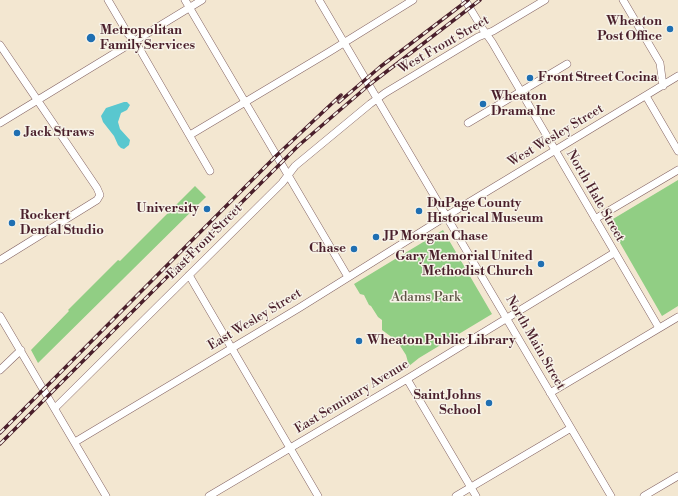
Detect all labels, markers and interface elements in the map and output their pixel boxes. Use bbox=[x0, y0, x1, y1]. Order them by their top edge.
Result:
street label: West Front Street bbox=[396, 13, 492, 77]
place label: Wheaton Post Office bbox=[597, 14, 662, 45]
place label: Metropolitan Family Services bbox=[100, 23, 195, 54]
marker: Wheaton Post Office bbox=[665, 24, 675, 34]
marker: Metropolitan Family Services bbox=[85, 32, 97, 44]
place label: Front Street Cocina bbox=[538, 70, 658, 86]
marker: Front Street Cocina bbox=[525, 73, 535, 83]
place label: Wheaton Drama Inc bbox=[491, 89, 556, 120]
marker: Wheaton Drama Inc bbox=[478, 99, 488, 109]
street label: West Wesley Street bbox=[505, 101, 607, 171]
place label: Jack Straws bbox=[25, 125, 94, 141]
marker: Jack Straws bbox=[12, 128, 22, 138]
street label: North Hale Street bbox=[562, 147, 628, 245]
place label: DuPage County Historical Museum bbox=[427, 196, 543, 227]
place label: University bbox=[136, 201, 199, 217]
street label: East Front Street bbox=[164, 201, 246, 283]
marker: University bbox=[202, 204, 212, 214]
marker: DuPage County Historical Museum bbox=[414, 206, 424, 216]
place label: Rockert Dental Studio bbox=[20, 208, 104, 239]
marker: Rockert Dental Studio bbox=[7, 218, 17, 228]
place label: JP Morgan Chase bbox=[384, 229, 488, 245]
marker: JP Morgan Chase bbox=[371, 232, 381, 242]
place label: Chase bbox=[309, 241, 346, 257]
marker: Chase bbox=[349, 244, 359, 254]
place label: Gary Memorial United Methodist Church bbox=[395, 249, 533, 280]
marker: Gary Memorial United Methodist Church bbox=[536, 259, 546, 269]
street label: East Wesley Street bbox=[205, 286, 305, 354]
park label: Adams Park bbox=[391, 290, 461, 306]
street label: North Main Street bbox=[502, 293, 568, 393]
place label: Wheaton Public Library bbox=[367, 333, 516, 349]
marker: Wheaton Public Library bbox=[354, 336, 364, 346]
street label: East Seminary Avenue bbox=[292, 357, 412, 437]
place label: Saint Johns School bbox=[413, 388, 481, 419]
marker: Saint Johns School bbox=[484, 398, 494, 408]

